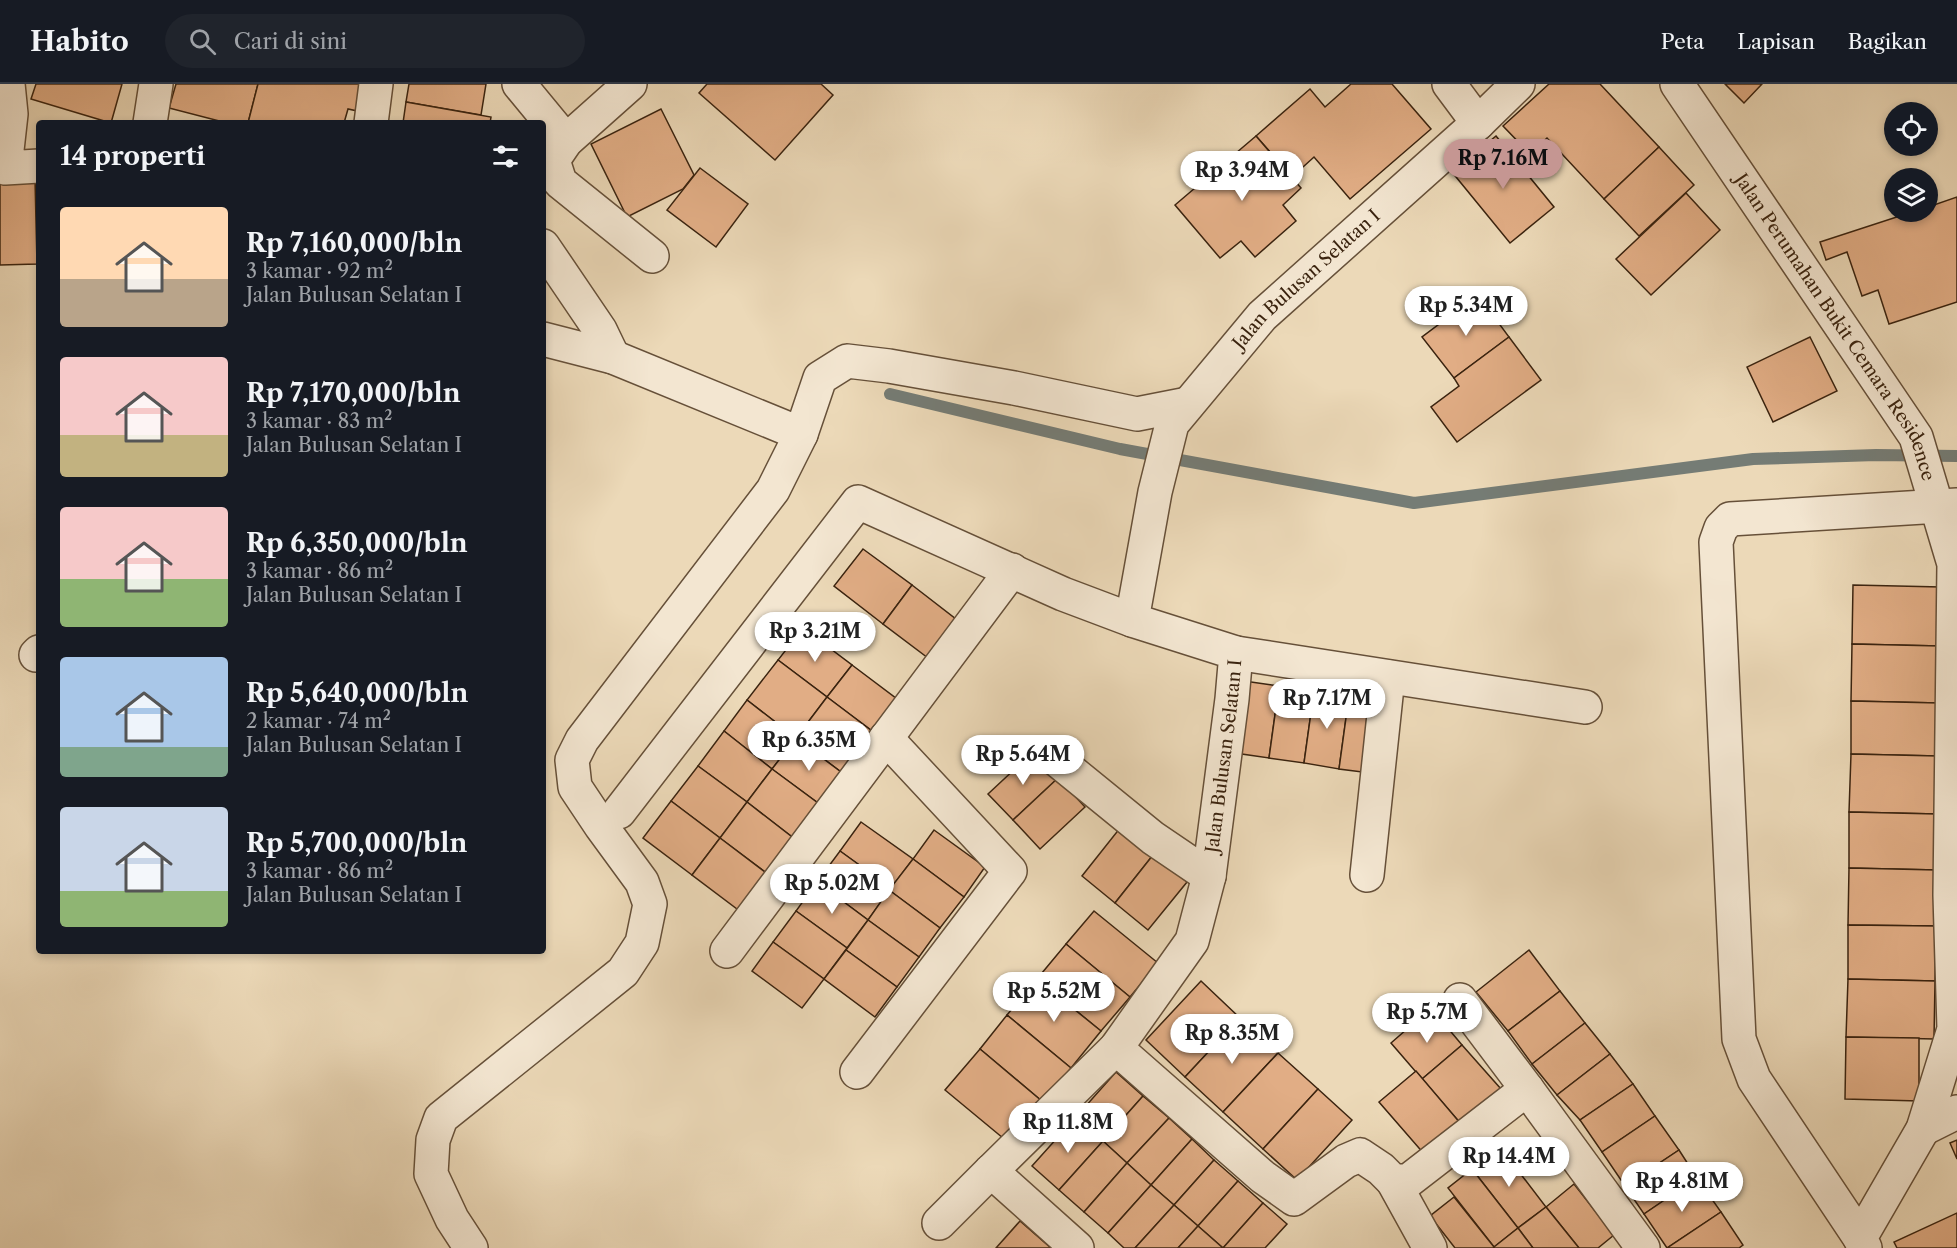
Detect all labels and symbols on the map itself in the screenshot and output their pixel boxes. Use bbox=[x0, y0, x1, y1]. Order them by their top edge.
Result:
pin: Rp 7.16M bbox=[1441, 139, 1565, 190]
pin: Rp 3.94M bbox=[1180, 151, 1304, 202]
street label: Jalan Perumahan Bukit Cemara Residence bbox=[1728, 167, 1939, 483]
street label: Jalan Bulusan Selatan I bbox=[1226, 205, 1385, 356]
pin: Rp 5.34M bbox=[1404, 286, 1528, 337]
pin: Rp 3.21M bbox=[753, 612, 877, 663]
street label: Jalan Bulusan Selatan I bbox=[1201, 659, 1246, 857]
pin: Rp 7.17M bbox=[1265, 679, 1389, 730]
pin: Rp 6.35M bbox=[747, 721, 871, 772]
pin: Rp 5.64M bbox=[961, 735, 1085, 786]
pin: Rp 5.02M bbox=[770, 864, 894, 915]
pin: Rp 5.52M bbox=[992, 972, 1116, 1023]
pin: Rp 5.7M bbox=[1372, 993, 1482, 1044]
pin: Rp 8.35M bbox=[1170, 1014, 1294, 1065]
pin: Rp 11.8M bbox=[1006, 1103, 1130, 1154]
pin: Rp 14.4M bbox=[1447, 1137, 1571, 1188]
pin: Rp 4.81M bbox=[1620, 1162, 1744, 1213]

